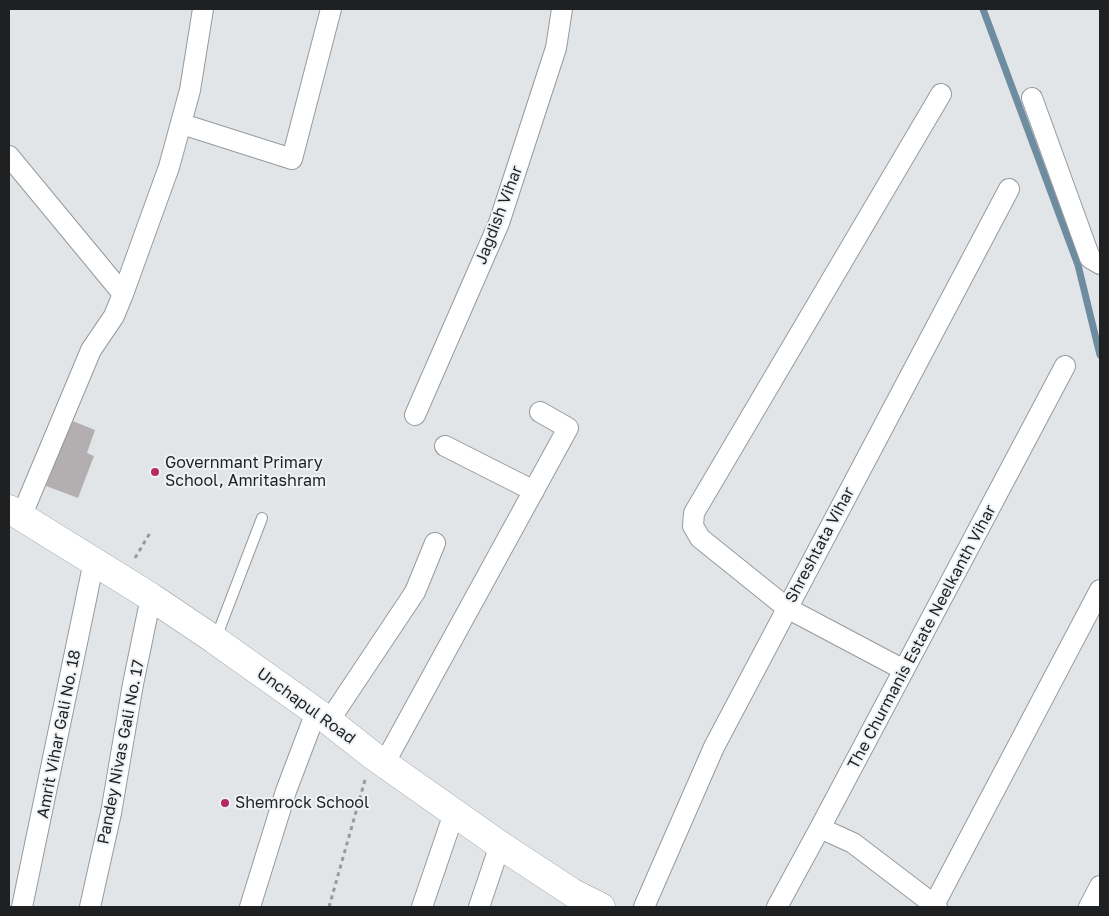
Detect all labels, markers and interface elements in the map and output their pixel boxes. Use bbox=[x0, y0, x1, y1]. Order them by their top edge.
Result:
street label: Jagdish Vihar bbox=[471, 163, 527, 267]
place label: Governmant Primary School, Amritashram bbox=[165, 453, 326, 491]
marker: Governmant Primary School, Amritashram bbox=[149, 466, 161, 478]
street label: Shreshtata Vihar bbox=[781, 484, 859, 606]
street label: The Churmanis Estate Neelkanth Vihar bbox=[844, 502, 1000, 772]
street label: Amrit Vihar Gali No. 18 bbox=[33, 648, 85, 820]
street label: Pandey Nivas Gali No. 17 bbox=[94, 658, 148, 846]
street label: Unchapul Road bbox=[253, 664, 359, 748]
place label: Shemrock School bbox=[235, 793, 369, 813]
marker: Shemrock School bbox=[219, 797, 231, 809]

